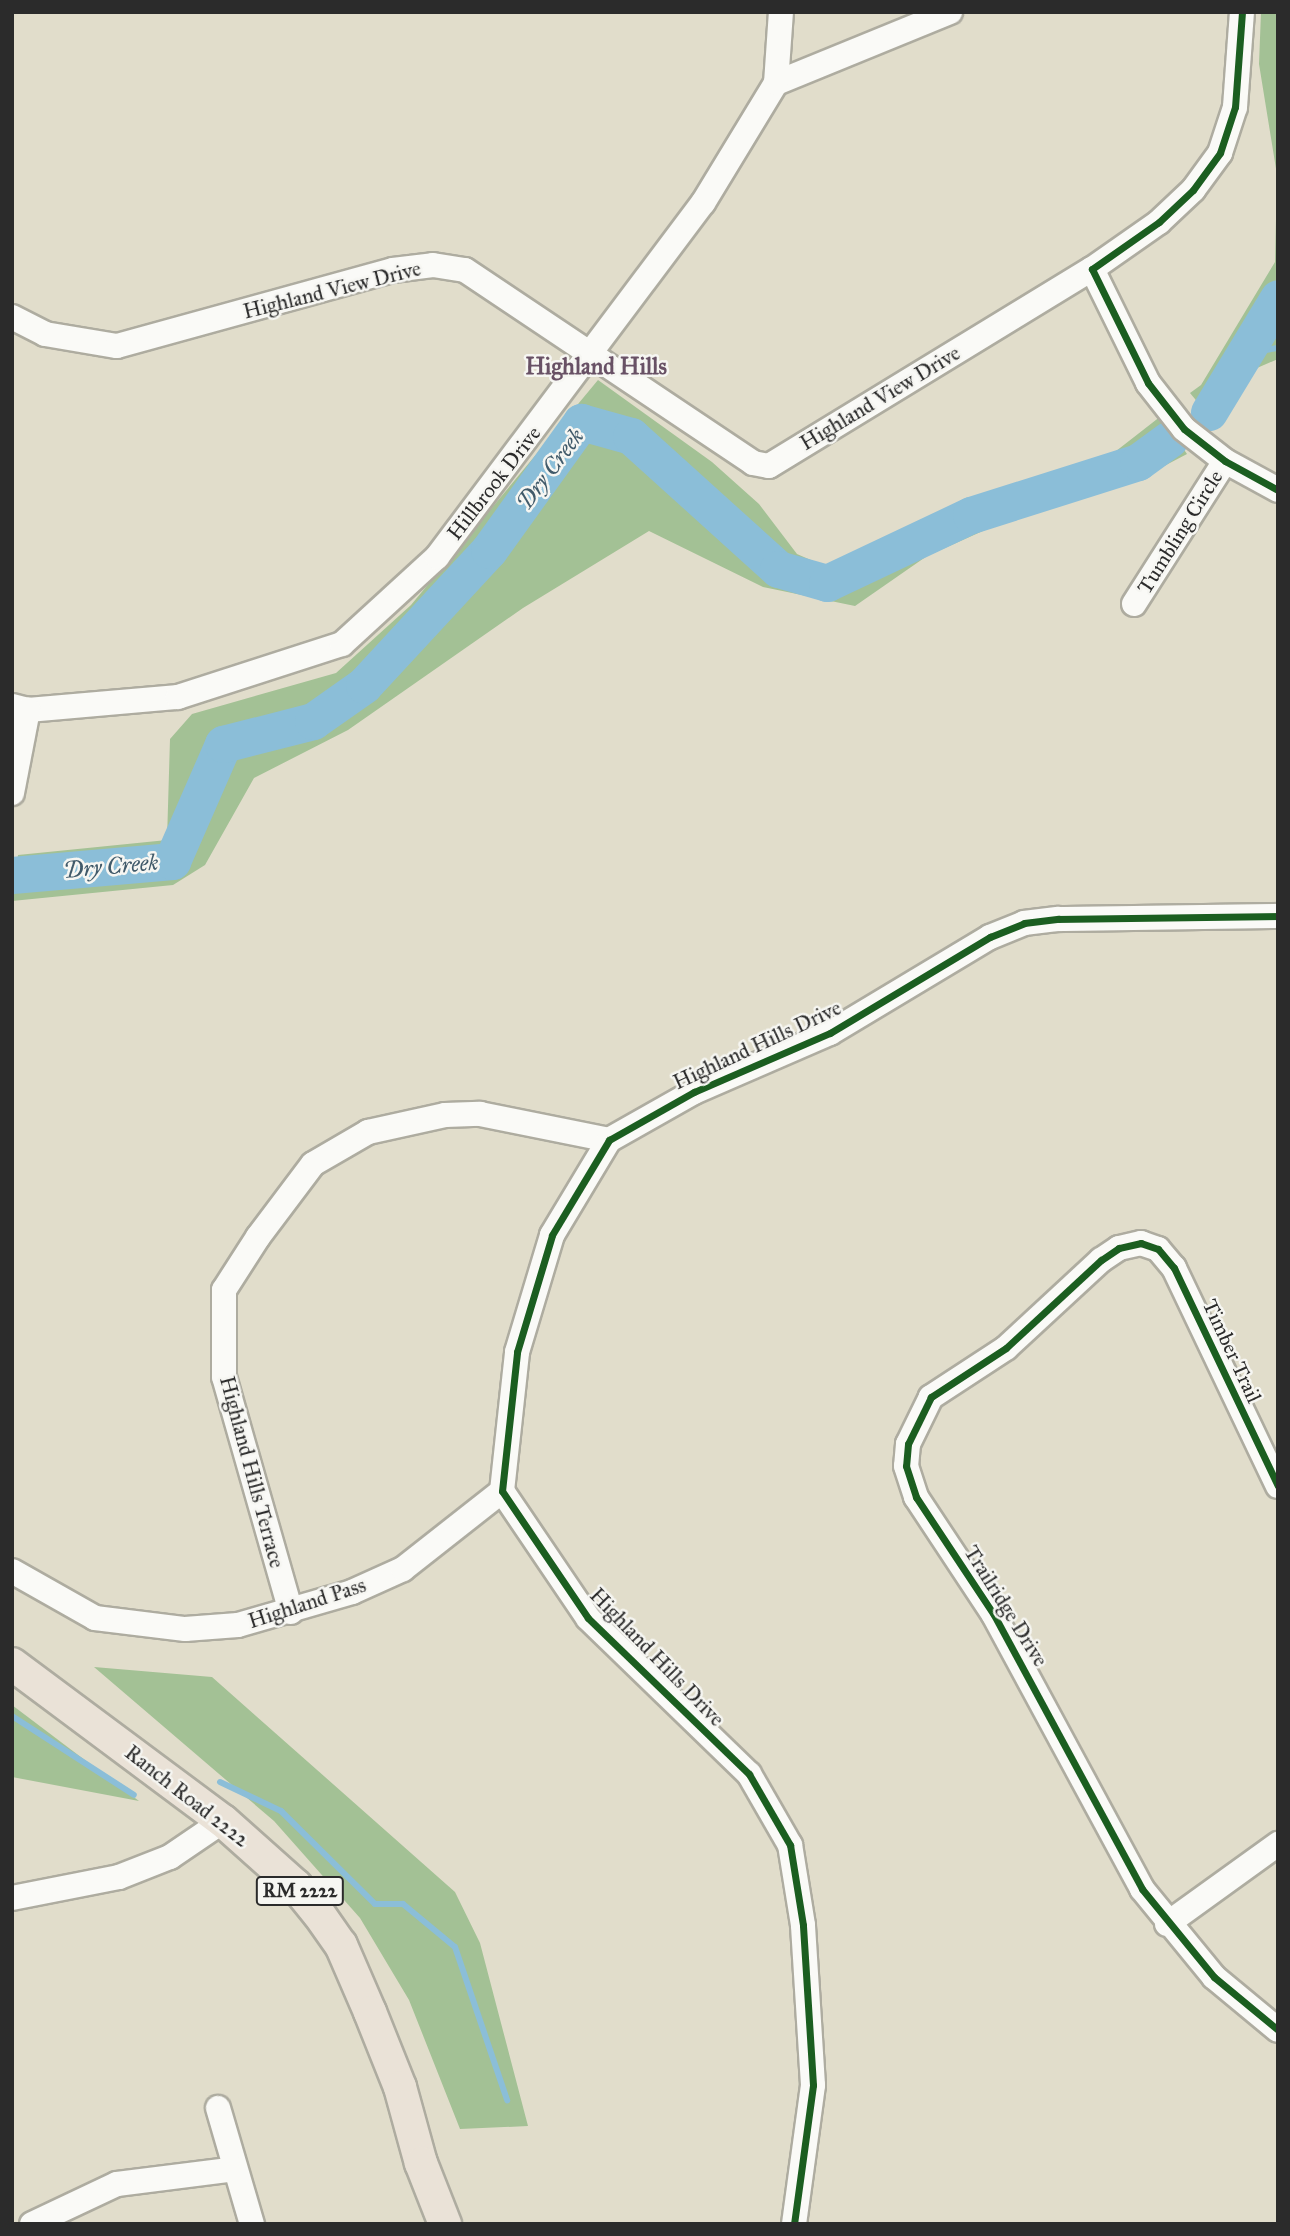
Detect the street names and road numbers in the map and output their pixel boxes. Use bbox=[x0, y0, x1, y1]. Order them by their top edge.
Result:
street label: Highland View Drive bbox=[241, 256, 423, 324]
street label: Highland View Drive bbox=[795, 340, 965, 456]
street label: Hillbrook Drive bbox=[442, 421, 546, 545]
street label: Tumbling Circle bbox=[1132, 465, 1228, 599]
street label: Highland Hills Drive bbox=[669, 995, 845, 1095]
street label: Timber Trail bbox=[1197, 1295, 1267, 1407]
street label: Highland Hills Terrace bbox=[214, 1373, 290, 1571]
street label: Trailridge Drive bbox=[959, 1541, 1053, 1671]
street label: Highland Pass bbox=[245, 1572, 369, 1634]
street label: Highland Hills Drive bbox=[585, 1583, 729, 1731]
street label: Ranch Road 2222 bbox=[120, 1740, 254, 1852]
road number: RM 2222 bbox=[254, 1876, 346, 1907]

